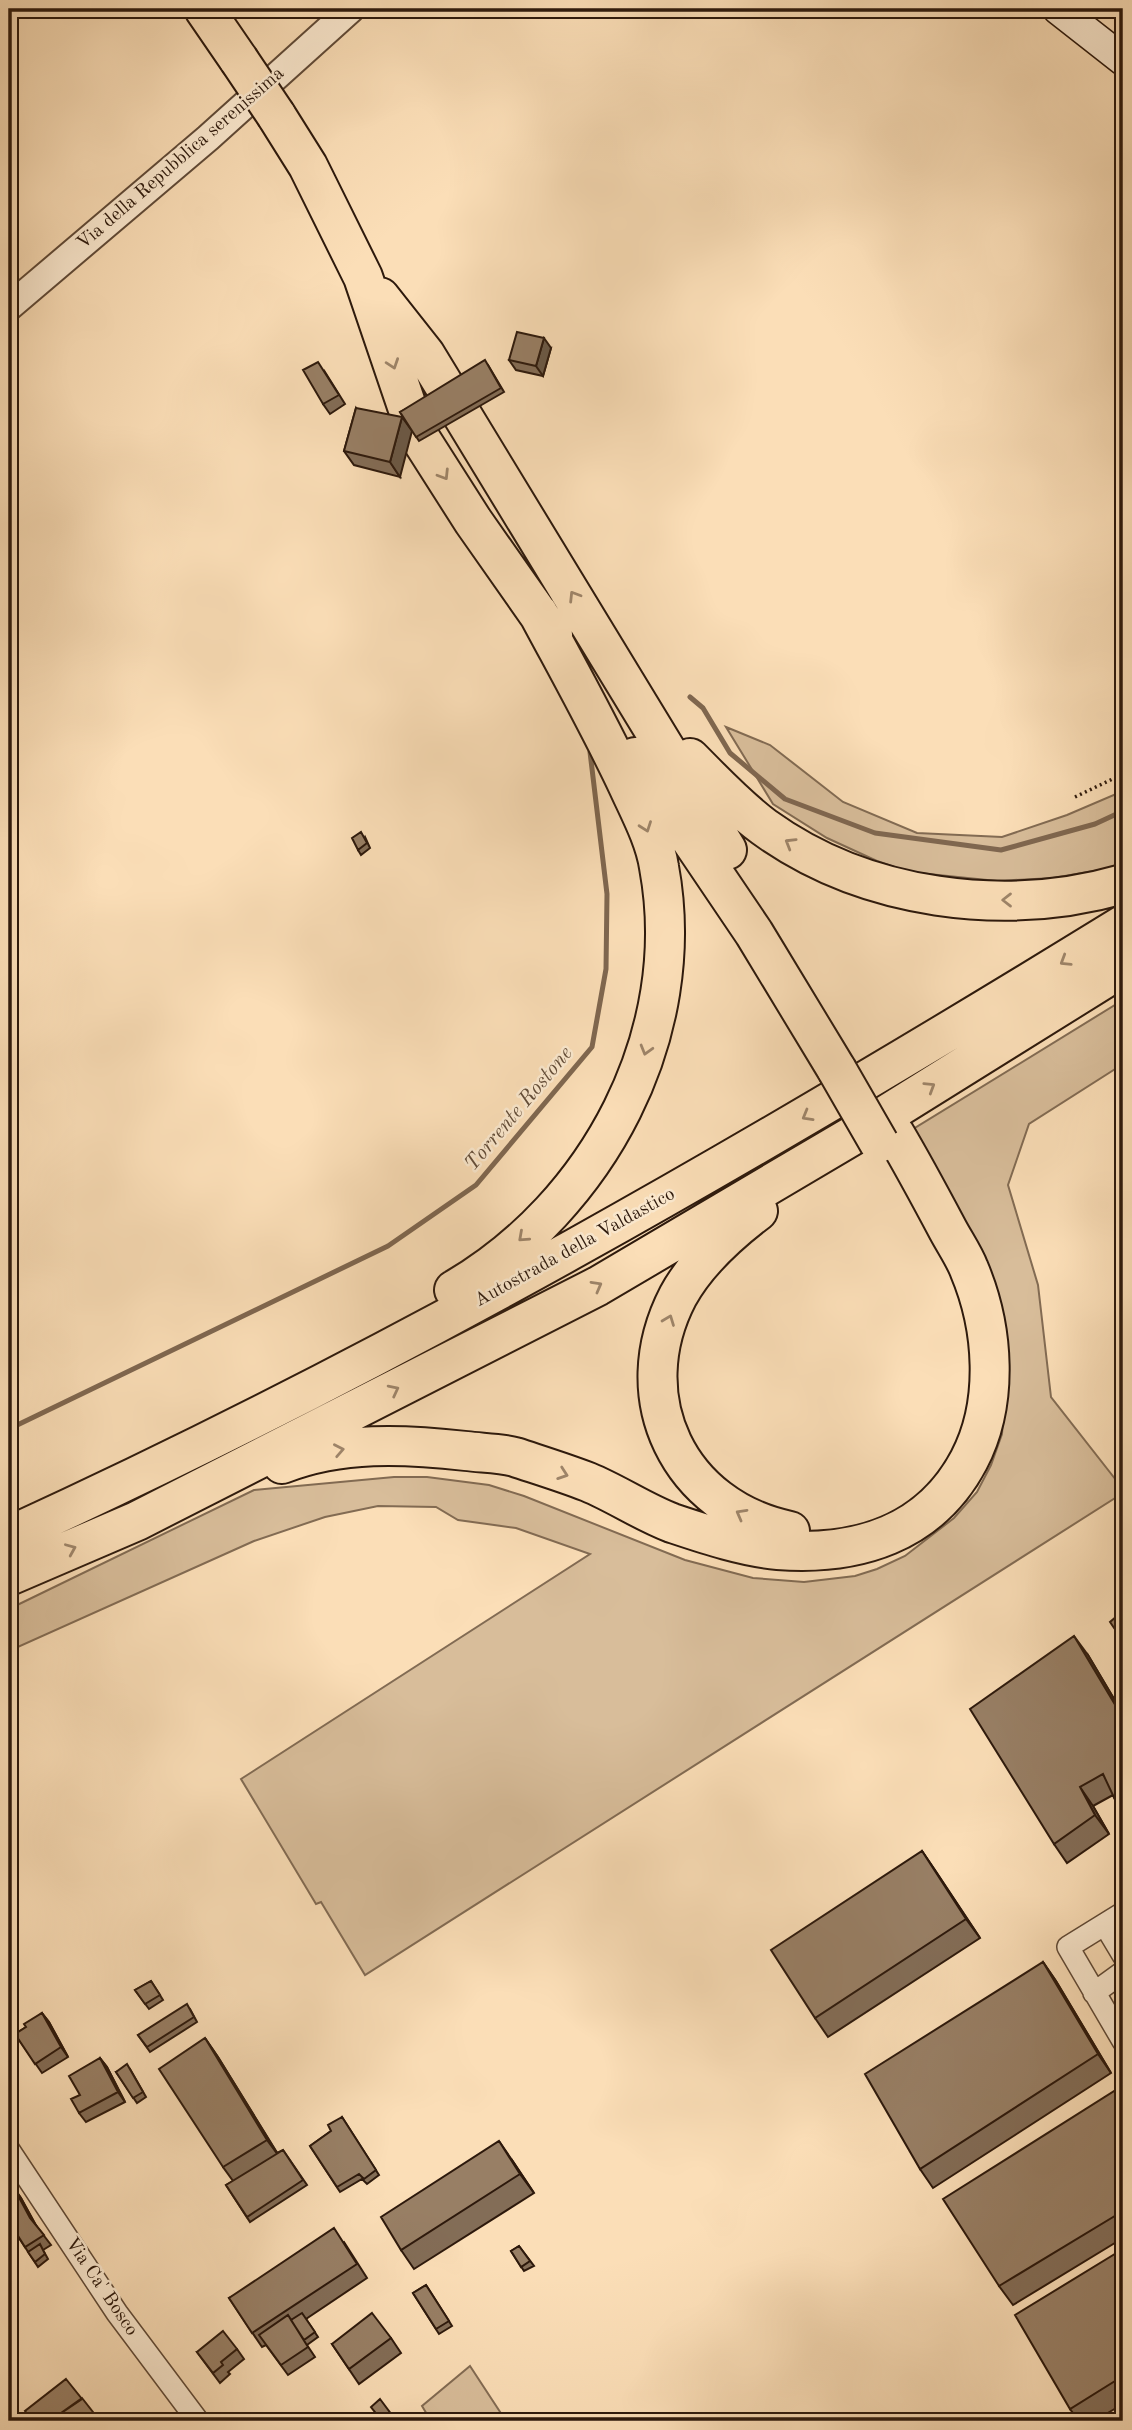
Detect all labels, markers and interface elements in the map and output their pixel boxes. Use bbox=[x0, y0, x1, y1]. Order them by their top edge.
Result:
street label: Via della Repubblica serenissima bbox=[74, 64, 289, 254]
one-way arrow bbox=[385, 358, 399, 370]
one-way arrow bbox=[435, 468, 448, 481]
one-way arrow bbox=[569, 590, 582, 603]
one-way arrow bbox=[637, 821, 651, 833]
one-way arrow bbox=[785, 839, 798, 852]
one-way arrow bbox=[1002, 892, 1013, 907]
one-way arrow bbox=[1060, 952, 1073, 965]
water label: Torrente Rostone bbox=[461, 1043, 577, 1175]
one-way arrow bbox=[639, 1044, 654, 1056]
one-way arrow bbox=[923, 1082, 936, 1095]
one-way arrow bbox=[802, 1108, 814, 1121]
street label: Autostrada della Valdastico bbox=[472, 1185, 678, 1311]
one-way arrow bbox=[518, 1229, 531, 1241]
one-way arrow bbox=[589, 1281, 602, 1294]
one-way arrow bbox=[660, 1314, 674, 1326]
one-way arrow bbox=[387, 1384, 399, 1398]
one-way arrow bbox=[333, 1443, 345, 1458]
one-way arrow bbox=[556, 1466, 569, 1480]
one-way arrow bbox=[736, 1509, 748, 1522]
one-way arrow bbox=[64, 1543, 77, 1557]
street label: Via Ca' Bosco bbox=[61, 2234, 141, 2340]

